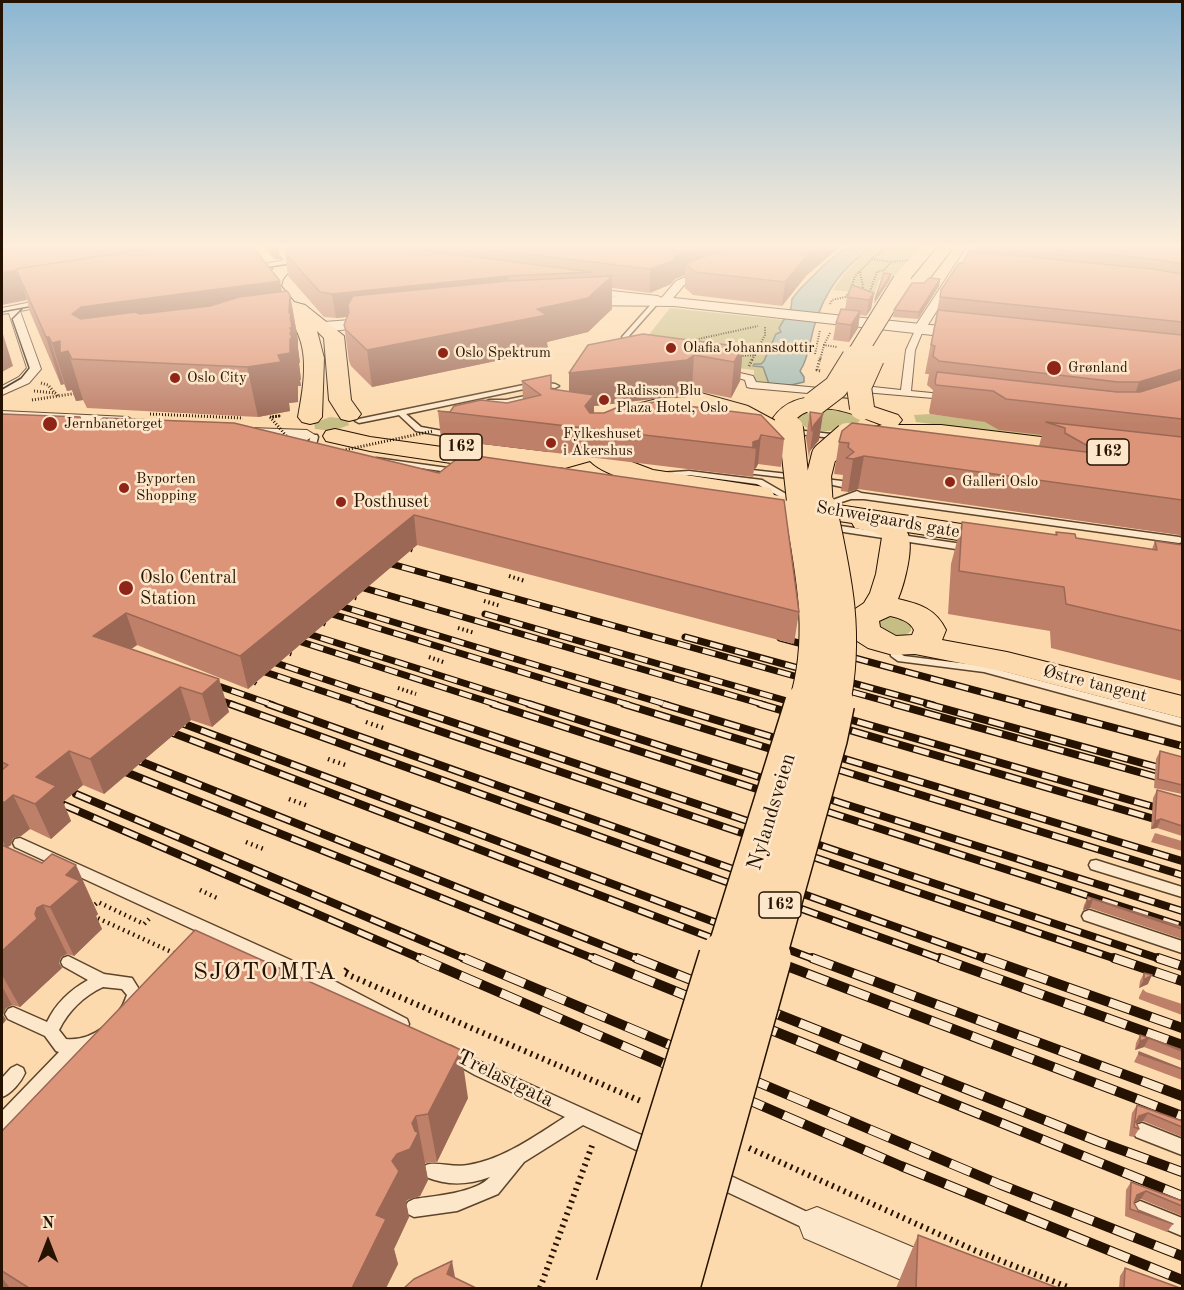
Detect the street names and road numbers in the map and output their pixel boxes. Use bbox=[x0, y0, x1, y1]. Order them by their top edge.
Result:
road number: 162 bbox=[440, 434, 482, 460]
road number: 162 bbox=[1087, 439, 1129, 465]
street label: Schweigaards gate bbox=[815, 497, 961, 543]
street label: Østre tangent bbox=[1041, 661, 1149, 707]
street label: Nylandsveien bbox=[742, 750, 802, 874]
road number: 162 bbox=[759, 892, 801, 918]
street label: Trelastgata bbox=[452, 1045, 558, 1113]

